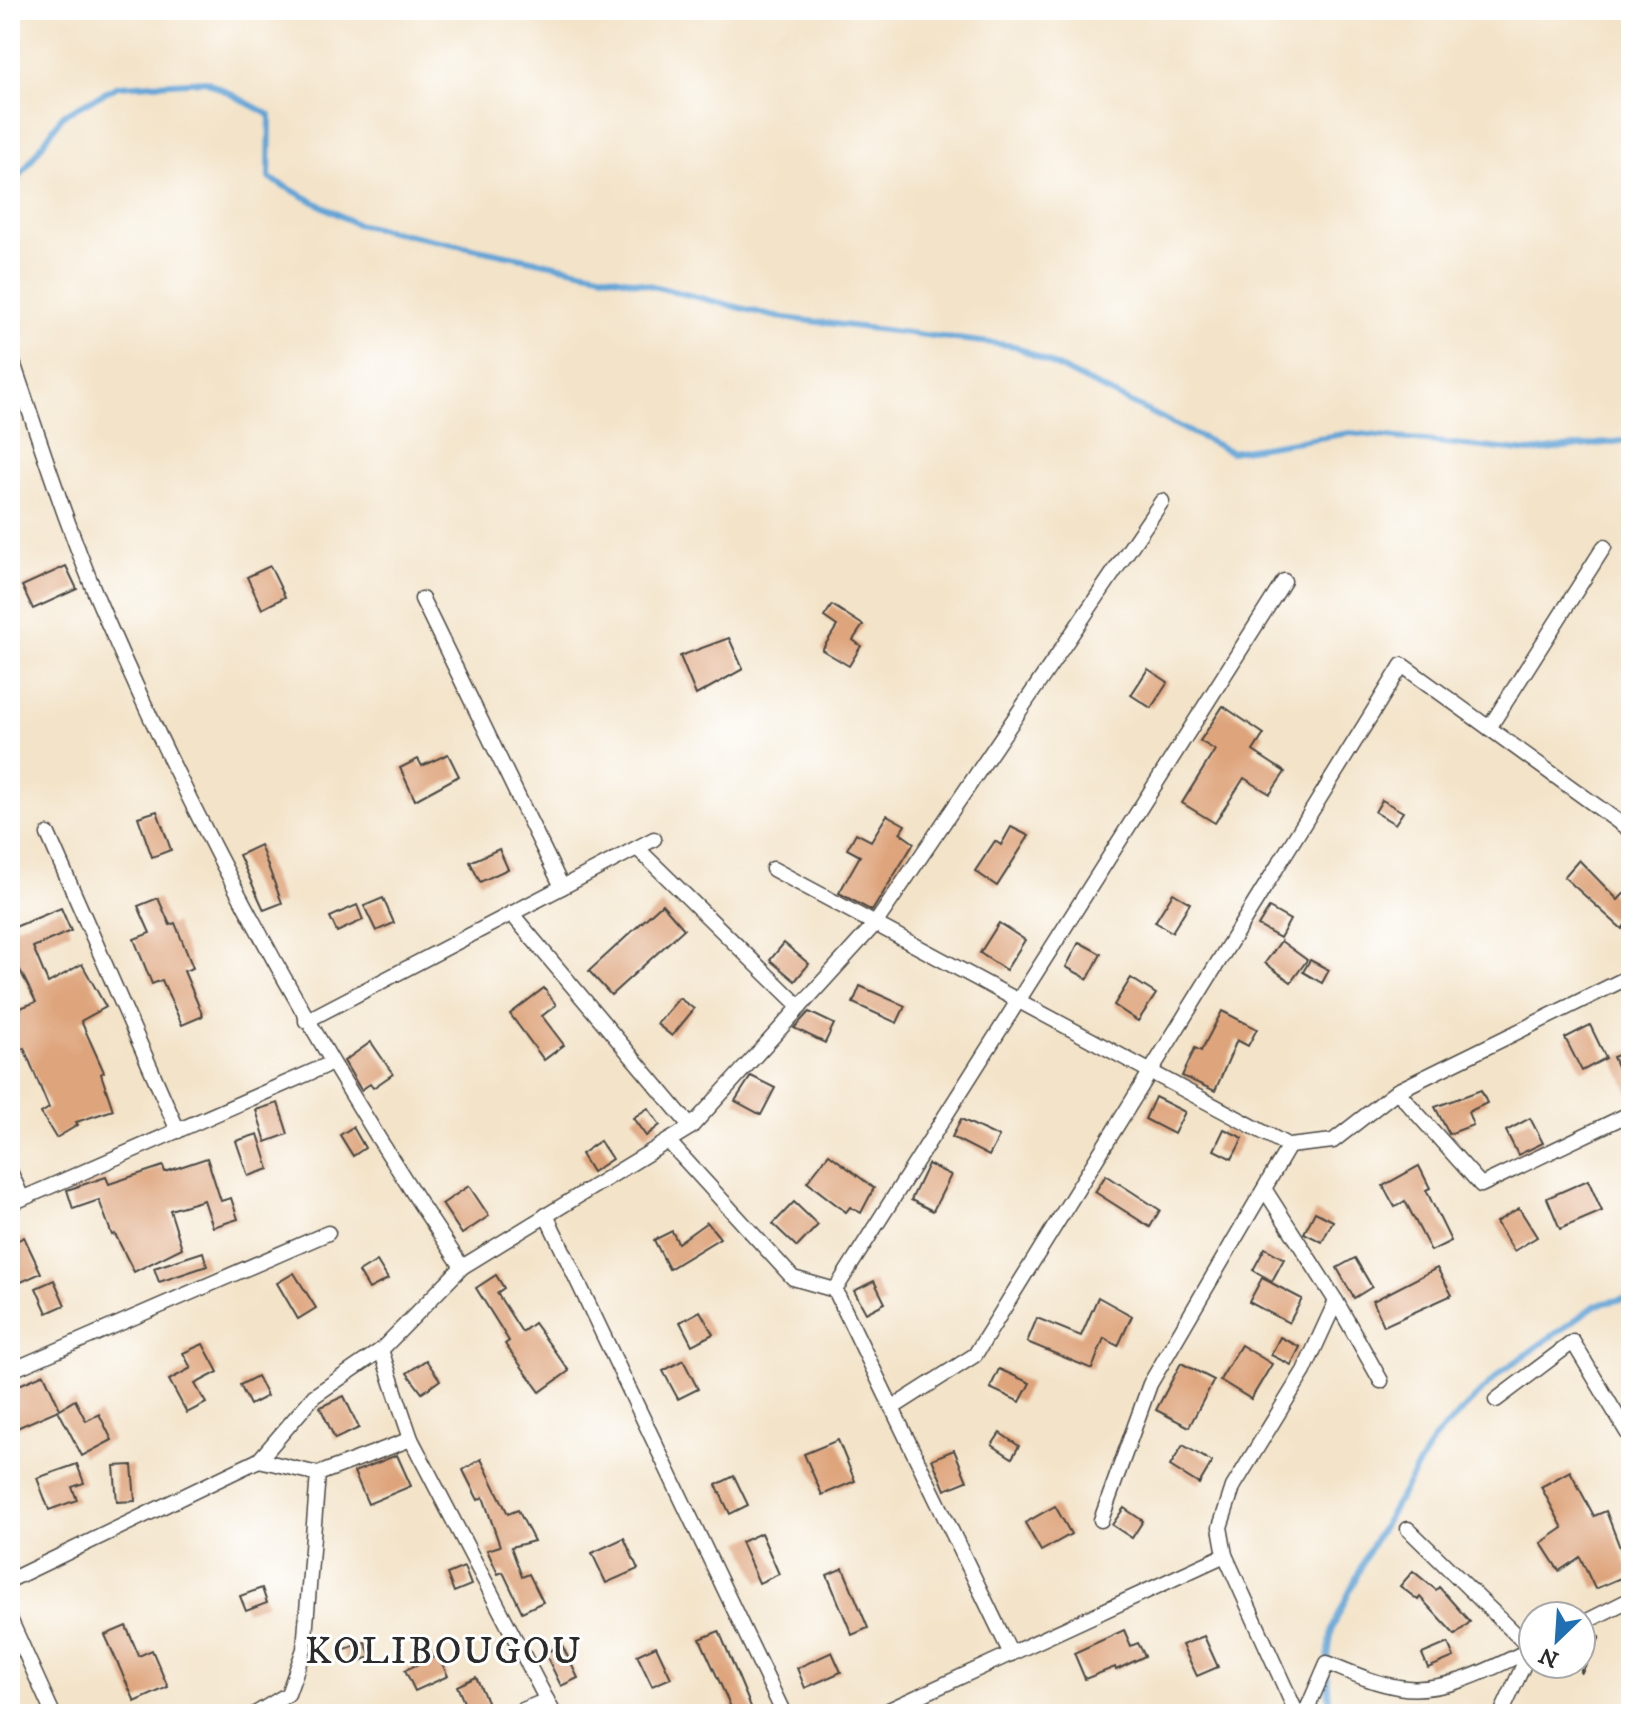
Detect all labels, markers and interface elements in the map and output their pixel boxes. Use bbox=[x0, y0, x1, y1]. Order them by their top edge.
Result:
north arrow bbox=[1517, 1600, 1597, 1680]
district label: KOLIBOUGOU bbox=[305, 1628, 583, 1676]
text: N bbox=[1535, 1641, 1563, 1673]

